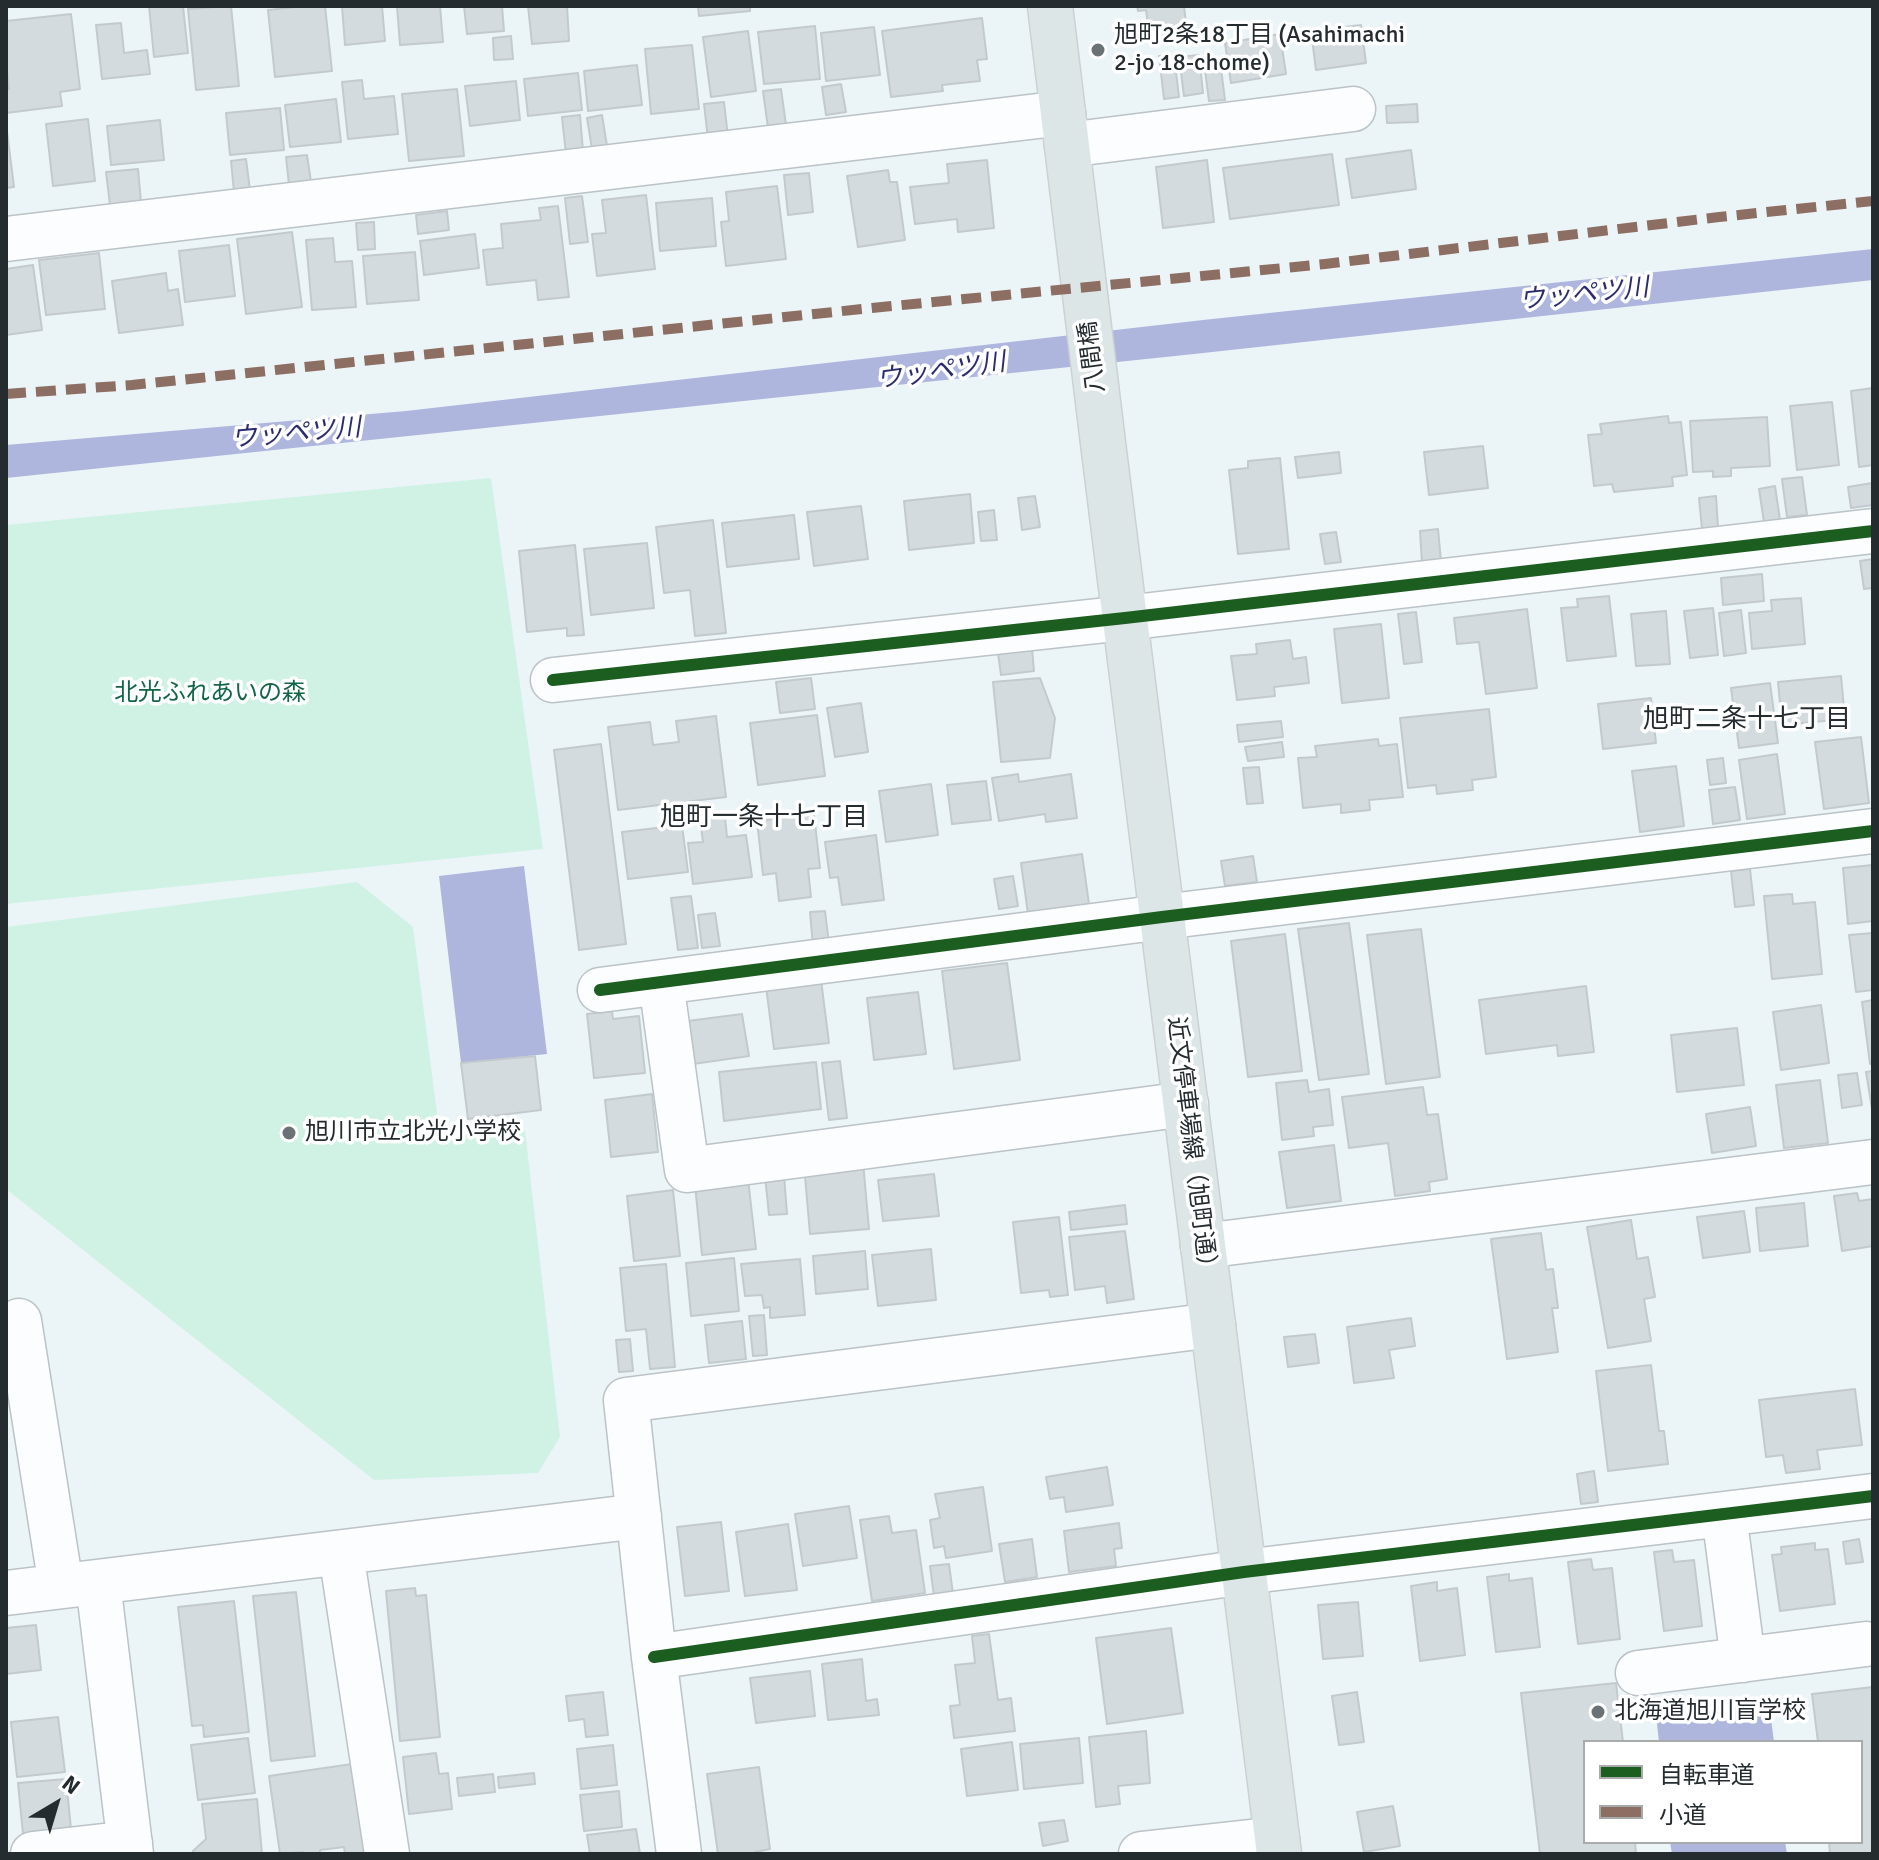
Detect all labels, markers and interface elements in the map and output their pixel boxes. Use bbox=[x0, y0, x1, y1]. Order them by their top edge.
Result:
place label: 旭町2条18丁目 (Asahimachi 2-jo 18-chome) bbox=[1114, 22, 1405, 78]
marker: 旭町2条18丁目 (Asahimachi 2-jo 18-chome) bbox=[1089, 41, 1107, 59]
water label: ウッペツ川 bbox=[1518, 273, 1650, 317]
street label: 八間橋 bbox=[1074, 320, 1112, 394]
water label: ウッペツ川 bbox=[874, 348, 1008, 396]
water label: ウッペツ川 bbox=[230, 413, 362, 455]
park label: 北光ふれあいの森 bbox=[114, 680, 306, 708]
district label: 旭町二条十七丁目 bbox=[1643, 704, 1851, 736]
district label: 旭町一条十七丁目 bbox=[660, 802, 868, 834]
street label: 近文停車場線（旭町通） bbox=[1161, 1015, 1221, 1281]
place label: 旭川市立北光小学校 bbox=[305, 1119, 521, 1147]
marker: 旭川市立北光小学校 bbox=[280, 1124, 298, 1142]
place label: 北海道旭川盲学校 bbox=[1614, 1698, 1806, 1726]
marker: 北海道旭川盲学校 bbox=[1589, 1703, 1607, 1721]
legend bbox=[1583, 1740, 1863, 1844]
text: 自転車道 bbox=[1659, 1760, 1755, 1790]
north arrow bbox=[16, 1764, 96, 1844]
text: N bbox=[57, 1769, 85, 1800]
text: 小道 bbox=[1659, 1800, 1707, 1830]

